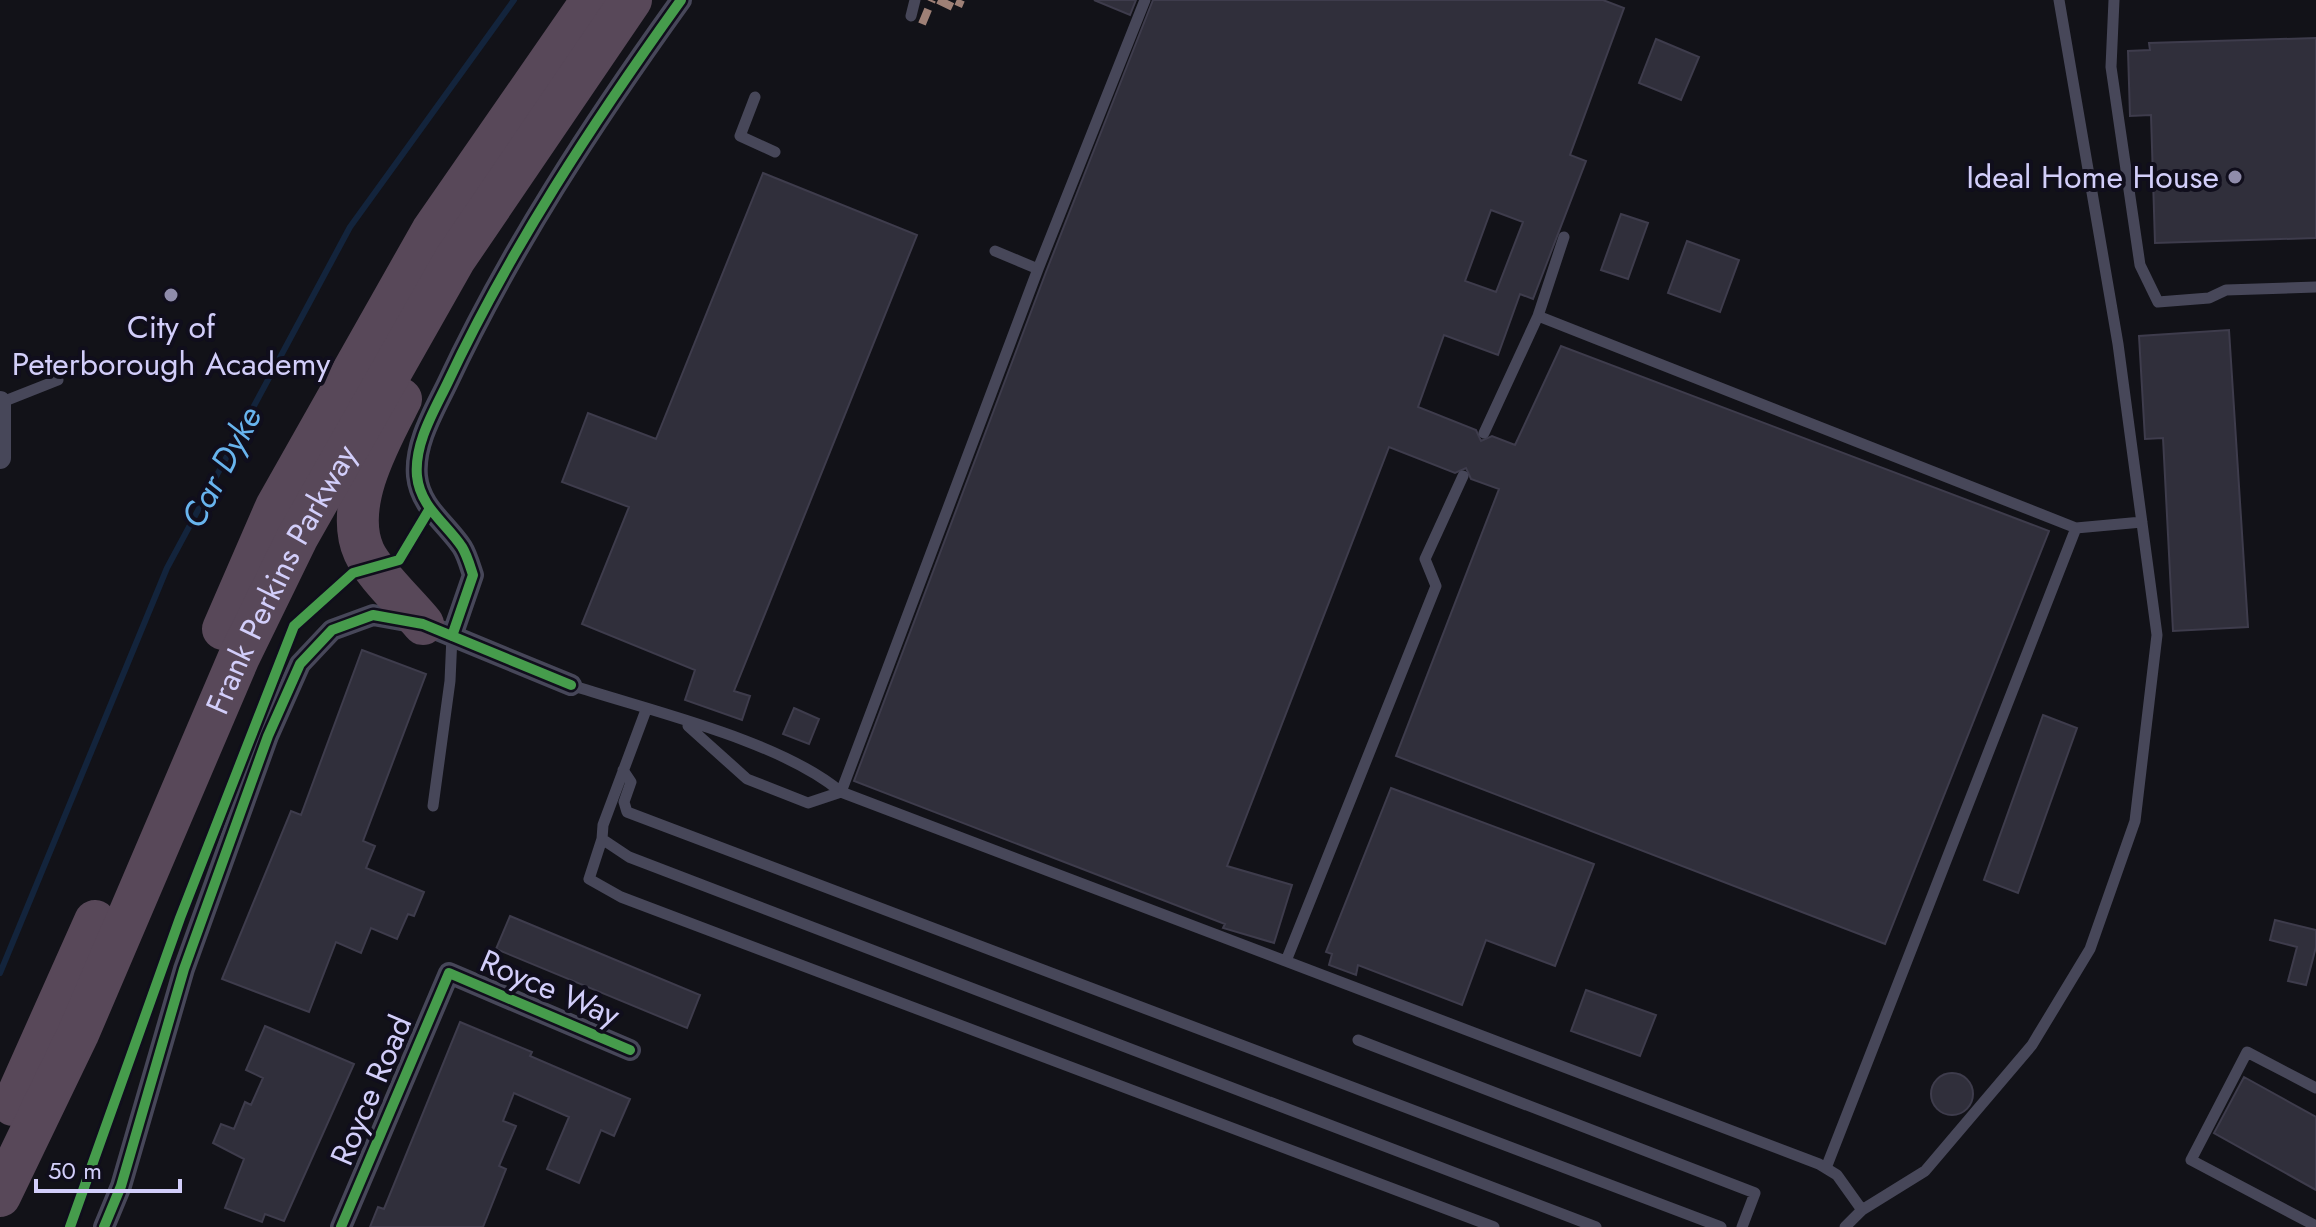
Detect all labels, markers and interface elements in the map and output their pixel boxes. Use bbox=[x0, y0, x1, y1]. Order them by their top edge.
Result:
place label: Ideal Home House bbox=[1966, 154, 2219, 200]
marker: Ideal Home House bbox=[2226, 168, 2244, 186]
marker: City of Peterborough Academy bbox=[162, 286, 180, 304]
place label: City of Peterborough Academy bbox=[12, 304, 331, 387]
water label: Car Dyke bbox=[169, 398, 274, 537]
street label: Frank Perkins Parkway bbox=[194, 435, 369, 721]
street label: Royce Way bbox=[473, 938, 628, 1038]
street label: Royce Road bbox=[319, 1008, 423, 1172]
scale bar bbox=[36, 1143, 180, 1193]
text: 50 m bbox=[48, 1153, 102, 1188]

